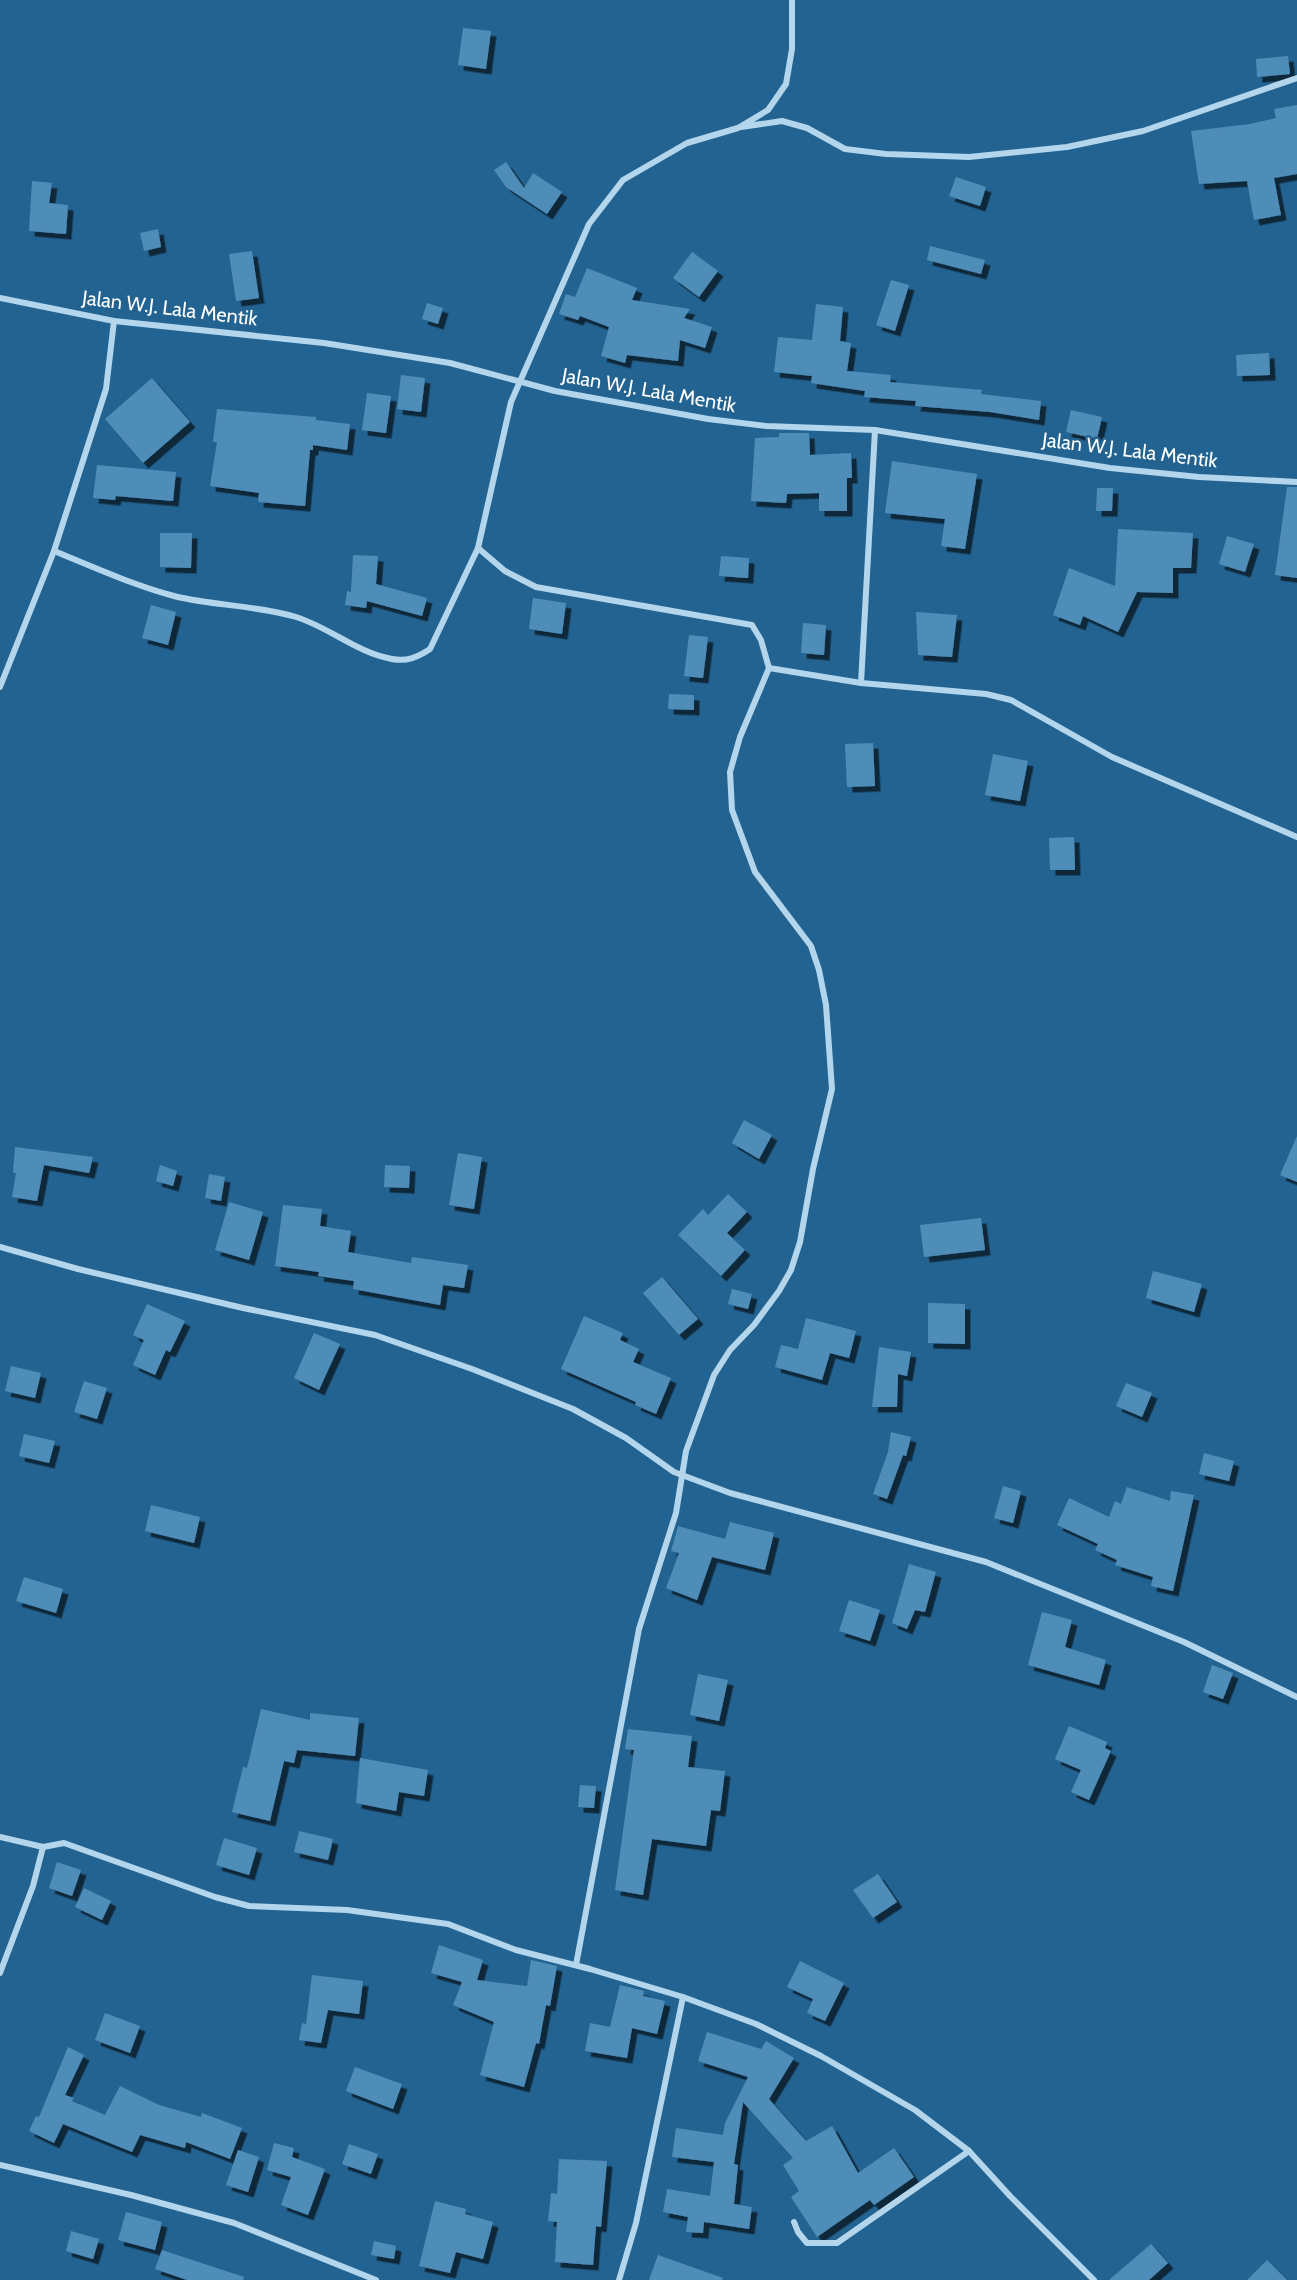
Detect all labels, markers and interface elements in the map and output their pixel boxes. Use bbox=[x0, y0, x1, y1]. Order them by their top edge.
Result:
street label: Jalan W.J. Lala Mentik bbox=[80, 285, 259, 331]
street label: Jalan W.J. Lala Mentik bbox=[559, 363, 738, 417]
street label: Jalan W.J. Lala Mentik bbox=[1040, 427, 1219, 473]

